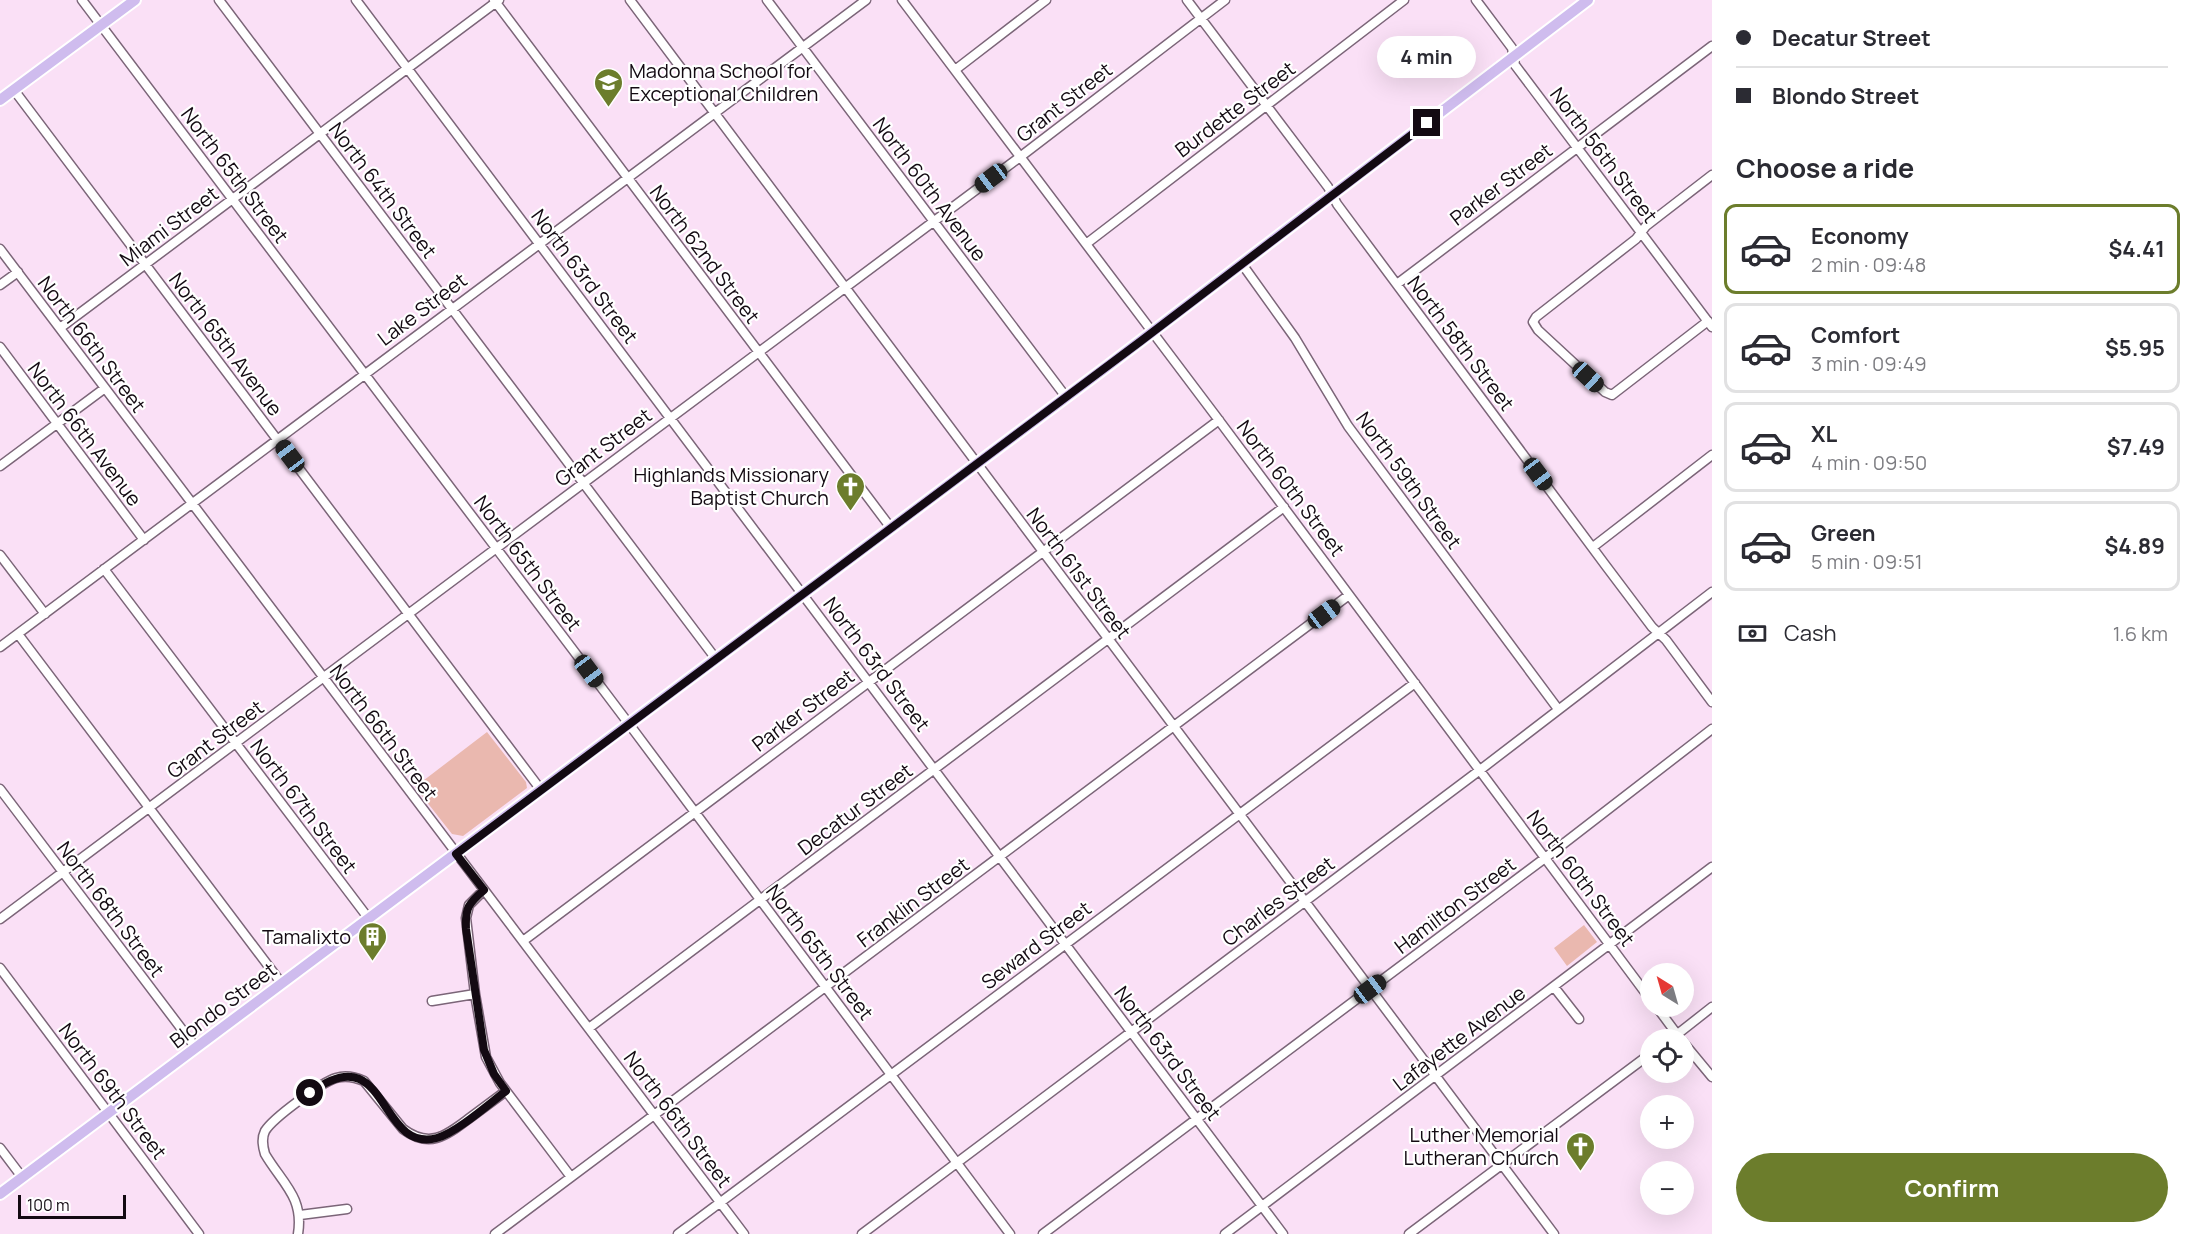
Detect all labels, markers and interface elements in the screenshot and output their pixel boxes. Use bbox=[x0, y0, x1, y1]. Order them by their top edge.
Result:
text: Decatur Street bbox=[1772, 23, 1931, 53]
callout: 4 min bbox=[1378, 36, 1476, 78]
text: 4 min bbox=[1400, 43, 1453, 70]
street label: Burdette Street bbox=[1169, 55, 1301, 163]
street label: Grant Street bbox=[1011, 56, 1117, 148]
place label: Madonna School for Exceptional Children bbox=[629, 57, 818, 107]
school or university icon: Madonna School for Exceptional Children bbox=[592, 66, 624, 108]
text: Blondo Street bbox=[1772, 81, 1919, 111]
street label: North 56th Street bbox=[1544, 82, 1664, 228]
street label: North 65th Street bbox=[175, 102, 295, 248]
route end bbox=[1413, 109, 1440, 136]
street label: North 60th Avenue bbox=[867, 112, 993, 266]
street label: North 64th Street bbox=[323, 117, 443, 263]
street label: Parker Street bbox=[1444, 137, 1558, 231]
text: Choose a ride bbox=[1736, 149, 1914, 186]
car bbox=[971, 160, 1011, 196]
street label: North 62nd Street bbox=[644, 179, 766, 329]
street label: Miami Street bbox=[114, 180, 224, 272]
street label: North 63rd Street bbox=[526, 203, 644, 349]
text: Economy bbox=[1811, 221, 1909, 251]
icon: car bbox=[1739, 222, 1793, 276]
text: $4.41 bbox=[2109, 234, 2165, 264]
text: 2 min · 09:48 bbox=[1811, 251, 1926, 278]
street label: Lake Street bbox=[372, 266, 472, 352]
street label: North 65th Avenue bbox=[163, 267, 289, 421]
street label: North 66th Street bbox=[32, 270, 152, 418]
street label: North 58th Street bbox=[1401, 270, 1521, 416]
text: Comfort bbox=[1811, 320, 1900, 350]
icon: car bbox=[1739, 321, 1793, 375]
text: $5.95 bbox=[2105, 333, 2165, 363]
text: 3 min · 09:49 bbox=[1811, 350, 1927, 377]
street label: North 66th Avenue bbox=[22, 356, 148, 512]
car bbox=[1569, 358, 1607, 396]
street label: Grant Street bbox=[549, 402, 657, 492]
street label: North 59th Street bbox=[1350, 406, 1468, 554]
street label: North 60th Street bbox=[1231, 414, 1351, 562]
text: XL bbox=[1811, 419, 1837, 449]
icon: car bbox=[1739, 420, 1793, 474]
text: $7.49 bbox=[2107, 432, 2165, 462]
car bbox=[272, 436, 308, 476]
text: 4 min · 09:50 bbox=[1811, 449, 1927, 476]
car bbox=[1520, 454, 1556, 494]
place label: Highlands Missionary Baptist Church bbox=[633, 461, 829, 511]
church icon: Highlands Missionary Baptist Church bbox=[834, 470, 866, 512]
street label: North 65th Street bbox=[468, 490, 588, 636]
street label: North 61st Street bbox=[1021, 502, 1137, 644]
text: Green bbox=[1811, 518, 1876, 548]
icon: car bbox=[1739, 519, 1793, 573]
text: $4.89 bbox=[2104, 531, 2165, 561]
text: 5 min · 09:51 bbox=[1811, 548, 1923, 575]
street label: North 63rd Street bbox=[818, 591, 936, 737]
car bbox=[1304, 596, 1344, 632]
icon: cash bbox=[1736, 617, 1769, 650]
text: Cash bbox=[1784, 618, 1837, 648]
text: 1.6 km bbox=[2113, 620, 2168, 647]
car bbox=[571, 651, 607, 691]
street label: North 66th Street bbox=[324, 658, 444, 806]
street label: Parker Street bbox=[746, 663, 860, 757]
street label: Grant Street bbox=[161, 694, 269, 784]
street label: North 67th Street bbox=[245, 733, 363, 879]
street label: Decatur Street bbox=[792, 757, 918, 861]
street label: North 60th Street bbox=[1521, 804, 1641, 952]
street label: North 68th Street bbox=[51, 836, 171, 982]
street label: Charles Street bbox=[1216, 850, 1340, 952]
street label: Franklin Street bbox=[851, 851, 975, 953]
street label: Hamilton Street bbox=[1389, 851, 1521, 959]
street label: North 65th Street bbox=[760, 879, 880, 1025]
street label: Seward Street bbox=[976, 895, 1096, 995]
building icon: Tamalixto bbox=[356, 920, 388, 962]
place label: Tamalixto bbox=[262, 923, 351, 950]
street label: Blondo Street bbox=[164, 956, 282, 1054]
north arrow bbox=[1640, 963, 1694, 1017]
map controls bbox=[1640, 963, 1694, 1215]
car bbox=[1350, 971, 1390, 1007]
street label: Lafayette Avenue bbox=[1387, 979, 1531, 1097]
street label: North 63rd Street bbox=[1109, 980, 1227, 1126]
street label: North 69th Street bbox=[53, 1017, 173, 1165]
button: locate bbox=[1640, 1029, 1694, 1083]
street label: North 66th Street bbox=[618, 1045, 738, 1193]
route start bbox=[296, 1079, 323, 1106]
button: + bbox=[1640, 1095, 1694, 1149]
place label: Luther Memorial Lutheran Church bbox=[1404, 1121, 1559, 1171]
church icon: Luther Memorial Lutheran Church bbox=[1564, 1130, 1596, 1172]
button: Confirm bbox=[1736, 1153, 2168, 1222]
button: − bbox=[1640, 1161, 1694, 1215]
scale bar bbox=[18, 1192, 126, 1220]
text: 100 m bbox=[27, 1194, 70, 1216]

